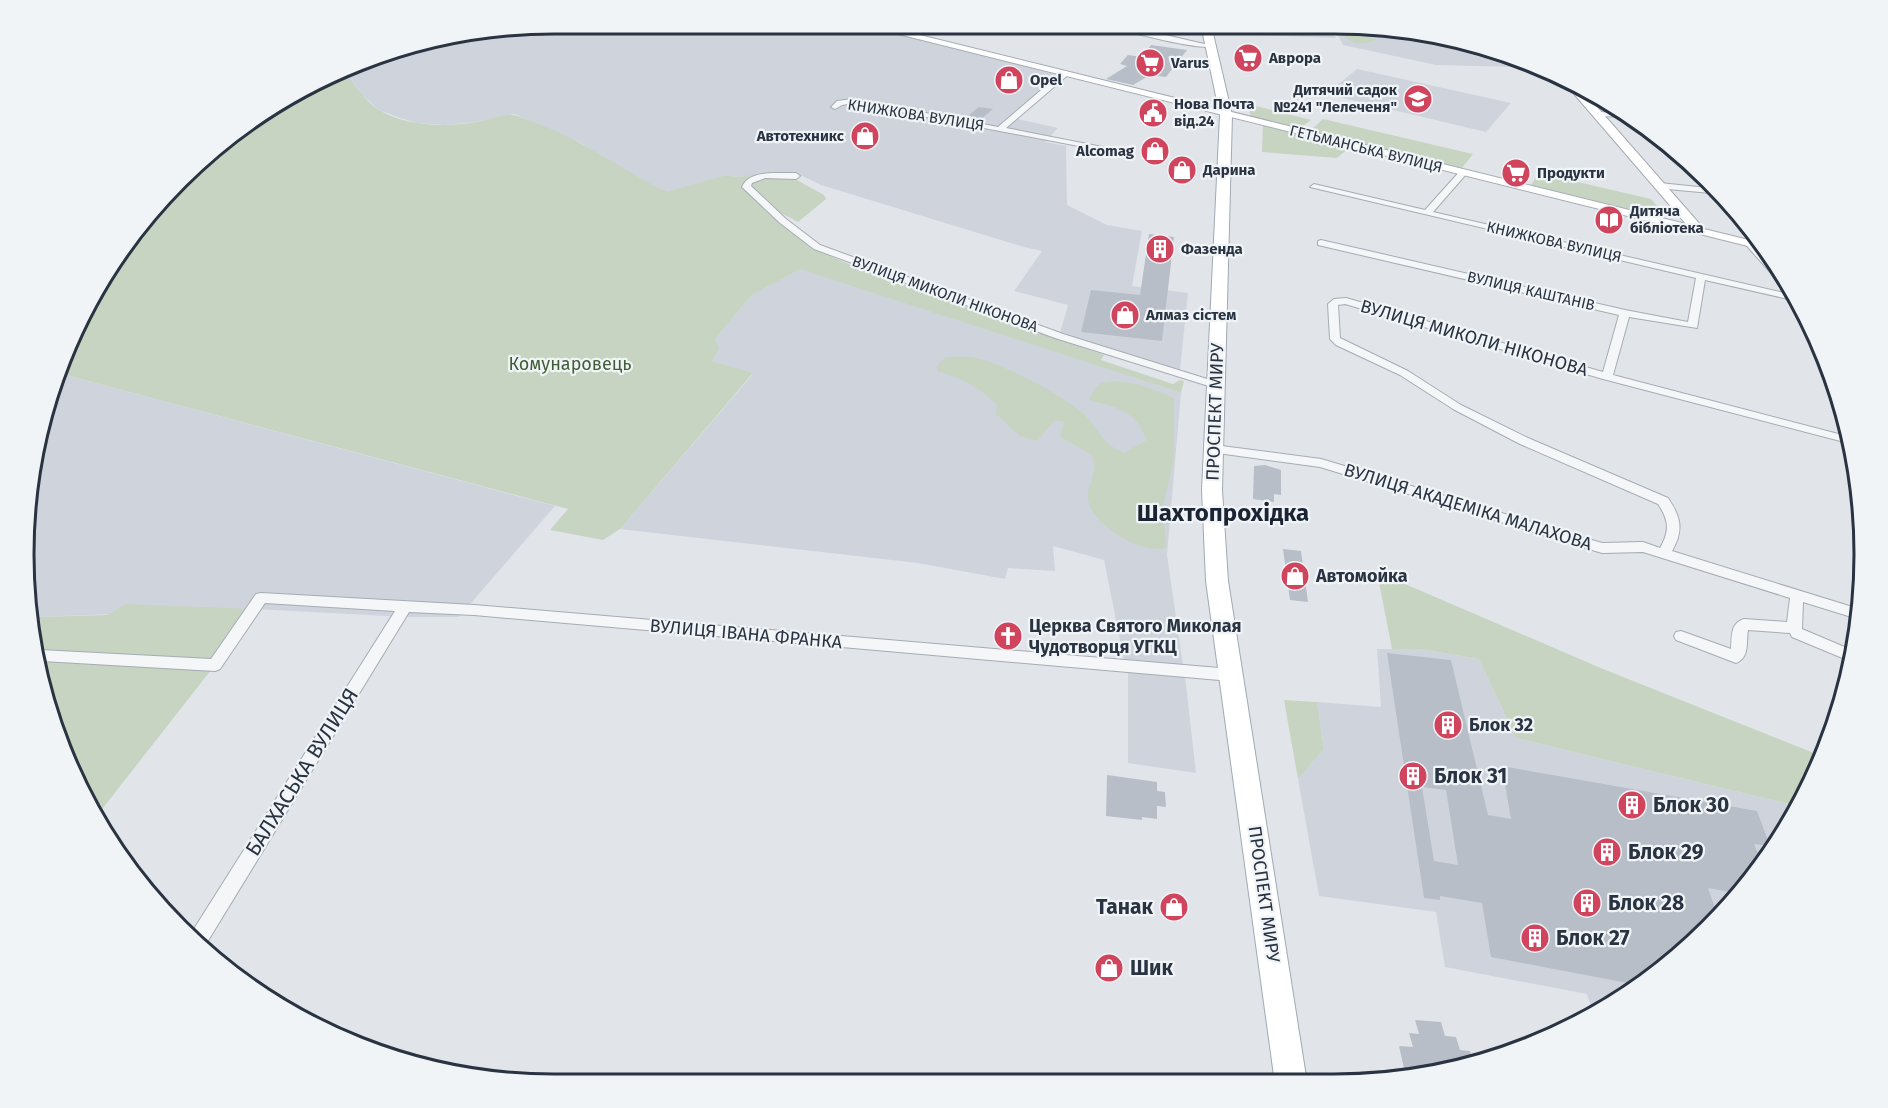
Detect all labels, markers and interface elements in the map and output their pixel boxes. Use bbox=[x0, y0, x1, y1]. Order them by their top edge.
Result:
supermarket icon: Аврора bbox=[1232, 42, 1264, 74]
supermarket icon: Varus bbox=[1134, 47, 1166, 79]
place label: Аврора bbox=[1268, 49, 1321, 67]
place label: Varus bbox=[1170, 54, 1209, 72]
shop icon: Opel bbox=[993, 64, 1025, 96]
place label: Opel bbox=[1030, 71, 1063, 89]
place label: Дитячий садок №241 "Лелеченя" bbox=[1274, 81, 1398, 116]
school or university icon: Дитячий садок №241 "Лелеченя" bbox=[1402, 83, 1434, 115]
street label: КНИЖКОВА ВУЛИЦЯ bbox=[846, 95, 986, 135]
place label: Нова Почта від.24 bbox=[1174, 95, 1254, 130]
public building icon: Нова Почта від.24 bbox=[1137, 97, 1169, 129]
shop icon: Автотехникс bbox=[849, 120, 881, 152]
street label: ГЕТЬМАНСЬКА ВУЛИЦЯ bbox=[1288, 121, 1444, 177]
place label: Автотехникс bbox=[756, 127, 845, 145]
shop icon: Alcomag bbox=[1139, 135, 1171, 167]
place label: Alcomag bbox=[1075, 142, 1135, 160]
shop icon: Дарина bbox=[1166, 154, 1198, 186]
supermarket icon: Продукти bbox=[1500, 157, 1532, 189]
place label: Дарина bbox=[1202, 161, 1256, 179]
place label: Продукти bbox=[1537, 164, 1605, 182]
place label: Дитяча бібліотека bbox=[1629, 202, 1704, 237]
library icon: Дитяча бібліотека bbox=[1593, 204, 1625, 236]
street label: КНИЖКОВА ВУЛИЦЯ bbox=[1485, 218, 1623, 266]
building icon: Фазенда bbox=[1144, 233, 1176, 265]
place label: Фазенда bbox=[1181, 240, 1243, 258]
street label: ВУЛИЦЯ МИКОЛИ НІКОНОВА bbox=[850, 252, 1041, 336]
street label: ВУЛИЦЯ КАШТАНІВ bbox=[1465, 268, 1597, 314]
street label: ВУЛИЦЯ МИКОЛИ НІКОНОВА bbox=[1358, 295, 1591, 381]
shop icon: Алмаз сістем bbox=[1109, 299, 1141, 331]
place label: Алмаз сістем bbox=[1145, 306, 1236, 324]
street label: ПРОСПЕКТ МИРУ bbox=[1202, 343, 1228, 481]
park label: Комунаровець bbox=[508, 353, 632, 375]
street label: ВУЛИЦЯ АКАДЕМІКА МАЛАХОВА bbox=[1341, 459, 1595, 555]
district label: Шахтопрохідка bbox=[1137, 499, 1309, 527]
shop icon: Автомойка bbox=[1279, 560, 1311, 592]
place label: Автомойка bbox=[1315, 565, 1408, 587]
street label: ВУЛИЦЯ ІВАНА ФРАНКА bbox=[649, 615, 844, 653]
place label: Церква Святого Миколая Чудотворця УГКЦ bbox=[1029, 615, 1242, 658]
church icon: Церква Святого Миколая Чудотворця УГКЦ bbox=[992, 620, 1024, 652]
street label: БАЛХАСЬКА ВУЛИЦЯ bbox=[240, 683, 364, 861]
building icon: Блок 32 bbox=[1432, 709, 1464, 741]
place label: Блок 32 bbox=[1469, 714, 1533, 736]
building icon: Блок 31 bbox=[1397, 760, 1429, 792]
place label: Блок 31 bbox=[1434, 763, 1507, 789]
building icon: Блок 30 bbox=[1616, 789, 1648, 821]
place label: Блок 30 bbox=[1653, 792, 1729, 818]
street label: ПРОСПЕКТ МИРУ bbox=[1244, 824, 1285, 964]
building icon: Блок 29 bbox=[1591, 836, 1623, 868]
place label: Блок 29 bbox=[1628, 839, 1704, 865]
building icon: Блок 28 bbox=[1571, 887, 1603, 919]
place label: Блок 28 bbox=[1608, 890, 1684, 916]
shop icon: Танак bbox=[1158, 891, 1190, 923]
place label: Танак bbox=[1096, 894, 1153, 920]
building icon: Блок 27 bbox=[1519, 922, 1551, 954]
place label: Блок 27 bbox=[1556, 925, 1630, 951]
shop icon: Шик bbox=[1093, 952, 1125, 984]
place label: Шик bbox=[1130, 955, 1173, 981]

